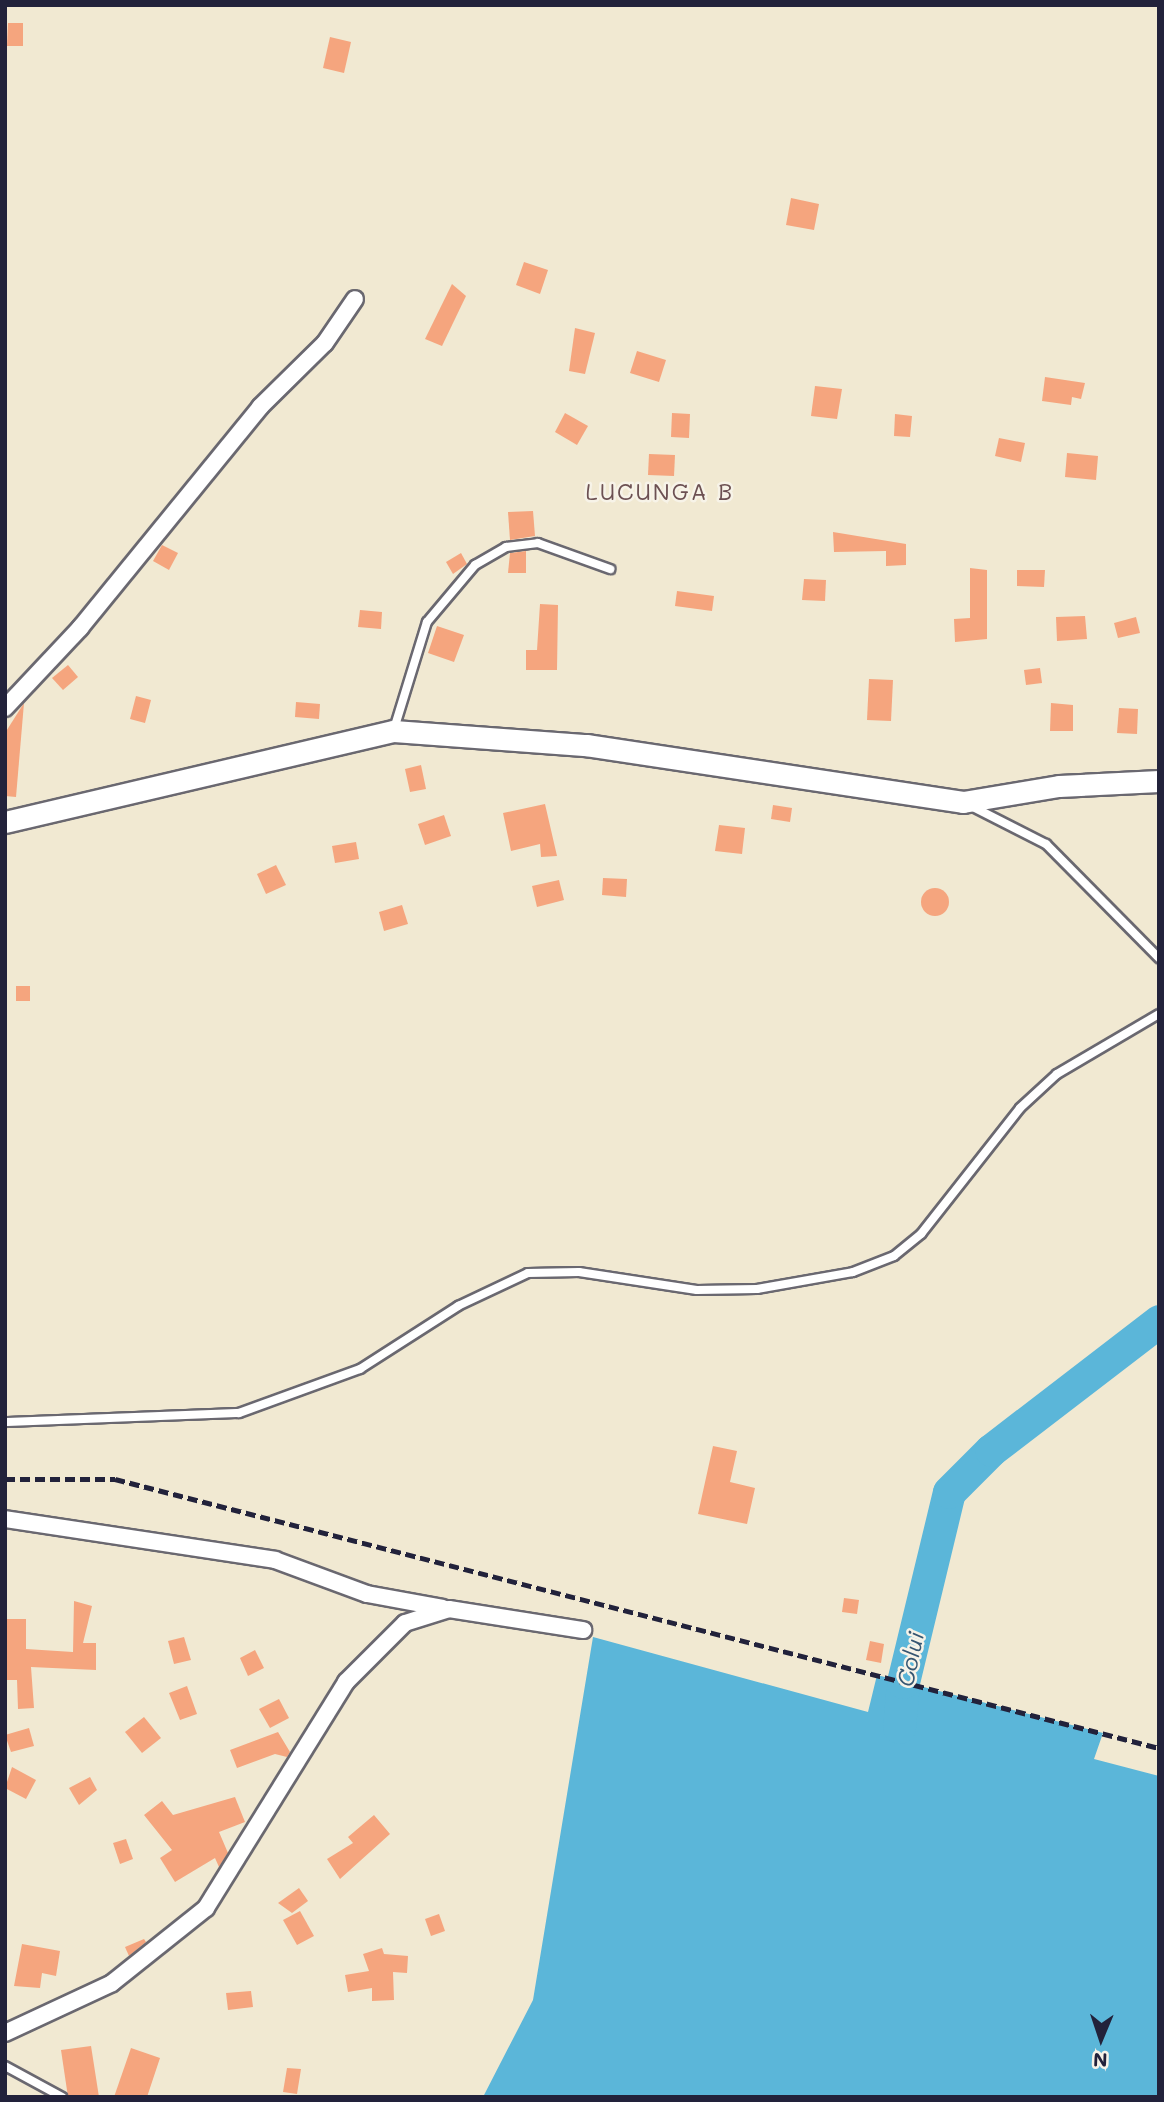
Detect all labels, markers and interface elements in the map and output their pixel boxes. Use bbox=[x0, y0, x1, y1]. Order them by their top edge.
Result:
district label: LUCUNGA B bbox=[587, 477, 733, 505]
water label: Colui bbox=[891, 1629, 929, 1689]
north arrow bbox=[1066, 2004, 1136, 2074]
text: N bbox=[1093, 2048, 1108, 2073]

